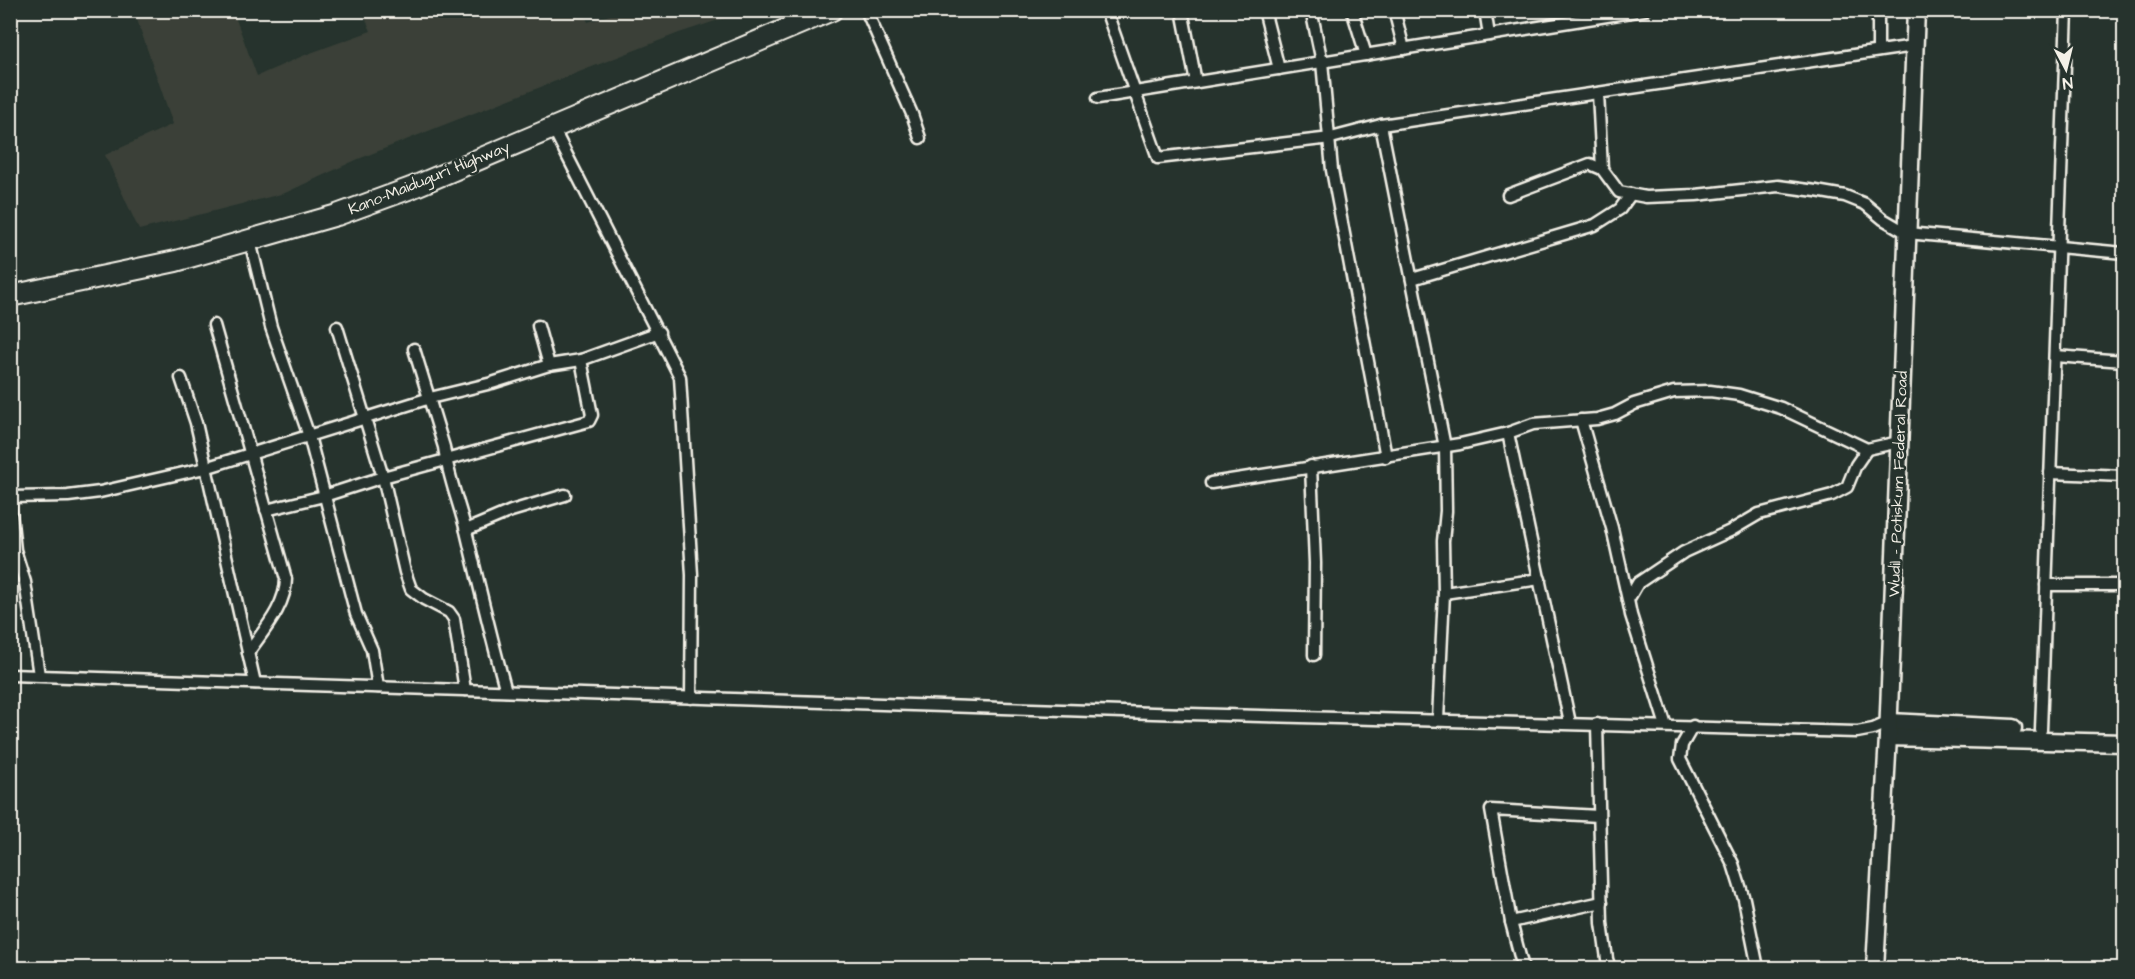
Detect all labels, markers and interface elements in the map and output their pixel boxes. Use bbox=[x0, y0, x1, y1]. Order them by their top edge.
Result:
north arrow bbox=[2036, 39, 2096, 99]
text: N bbox=[2061, 71, 2074, 94]
street label: Kano-Maiduguri Highway bbox=[345, 135, 513, 221]
street label: Wudil - Potiskum Federal Road bbox=[1883, 371, 1913, 597]

